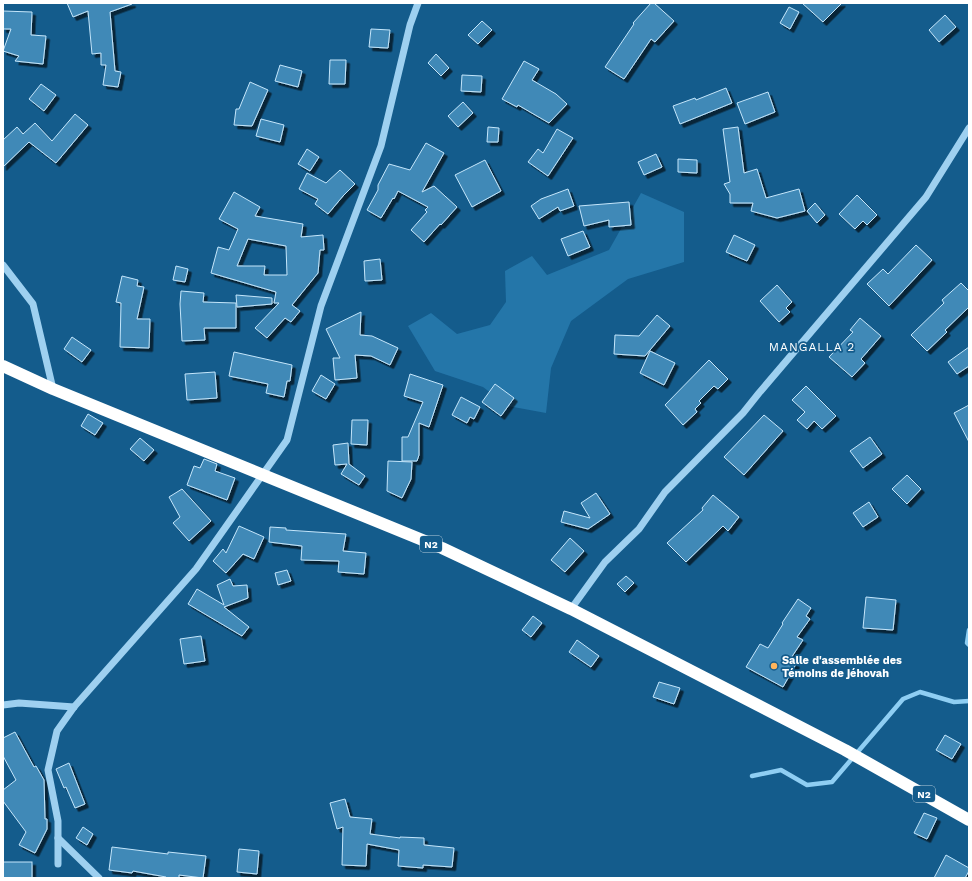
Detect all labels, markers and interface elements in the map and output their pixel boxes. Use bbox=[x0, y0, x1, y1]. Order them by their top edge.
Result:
district label: MANGALLA 2 bbox=[769, 340, 855, 354]
road number: N2 bbox=[420, 536, 442, 552]
place label: Salle d'assemblée des Témoins de jéhovah bbox=[782, 654, 902, 680]
marker: Salle d'assemblée des Témoins de jéhovah bbox=[769, 661, 779, 671]
road number: N2 bbox=[913, 786, 935, 802]

